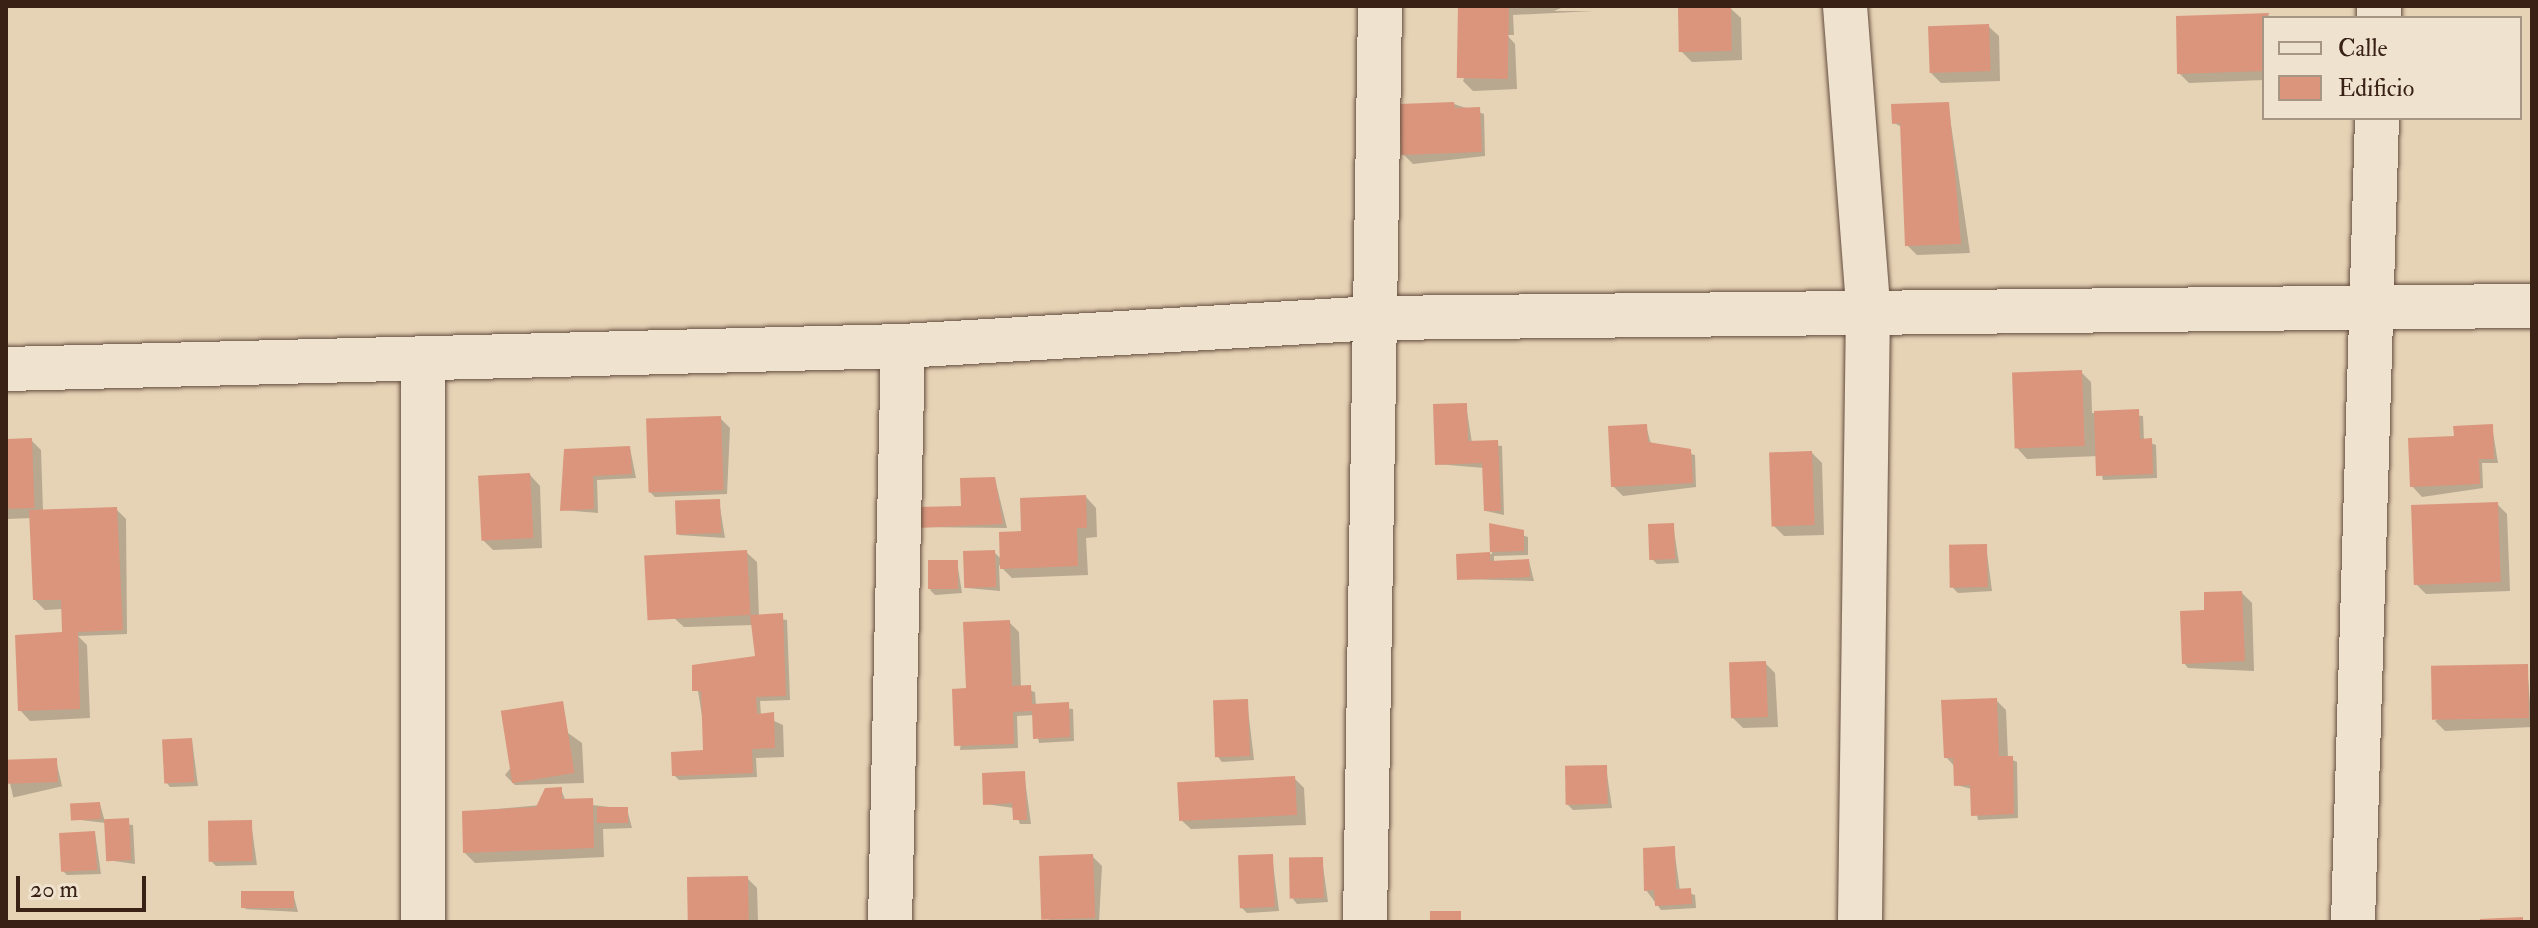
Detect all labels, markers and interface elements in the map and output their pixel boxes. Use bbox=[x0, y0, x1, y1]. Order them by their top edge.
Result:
legend bbox=[2262, 16, 2522, 120]
text: Calle bbox=[2338, 33, 2388, 64]
text: Edificio bbox=[2338, 73, 2414, 104]
scale bar bbox=[20, 860, 150, 910]
text: 20 m bbox=[30, 874, 78, 905]

